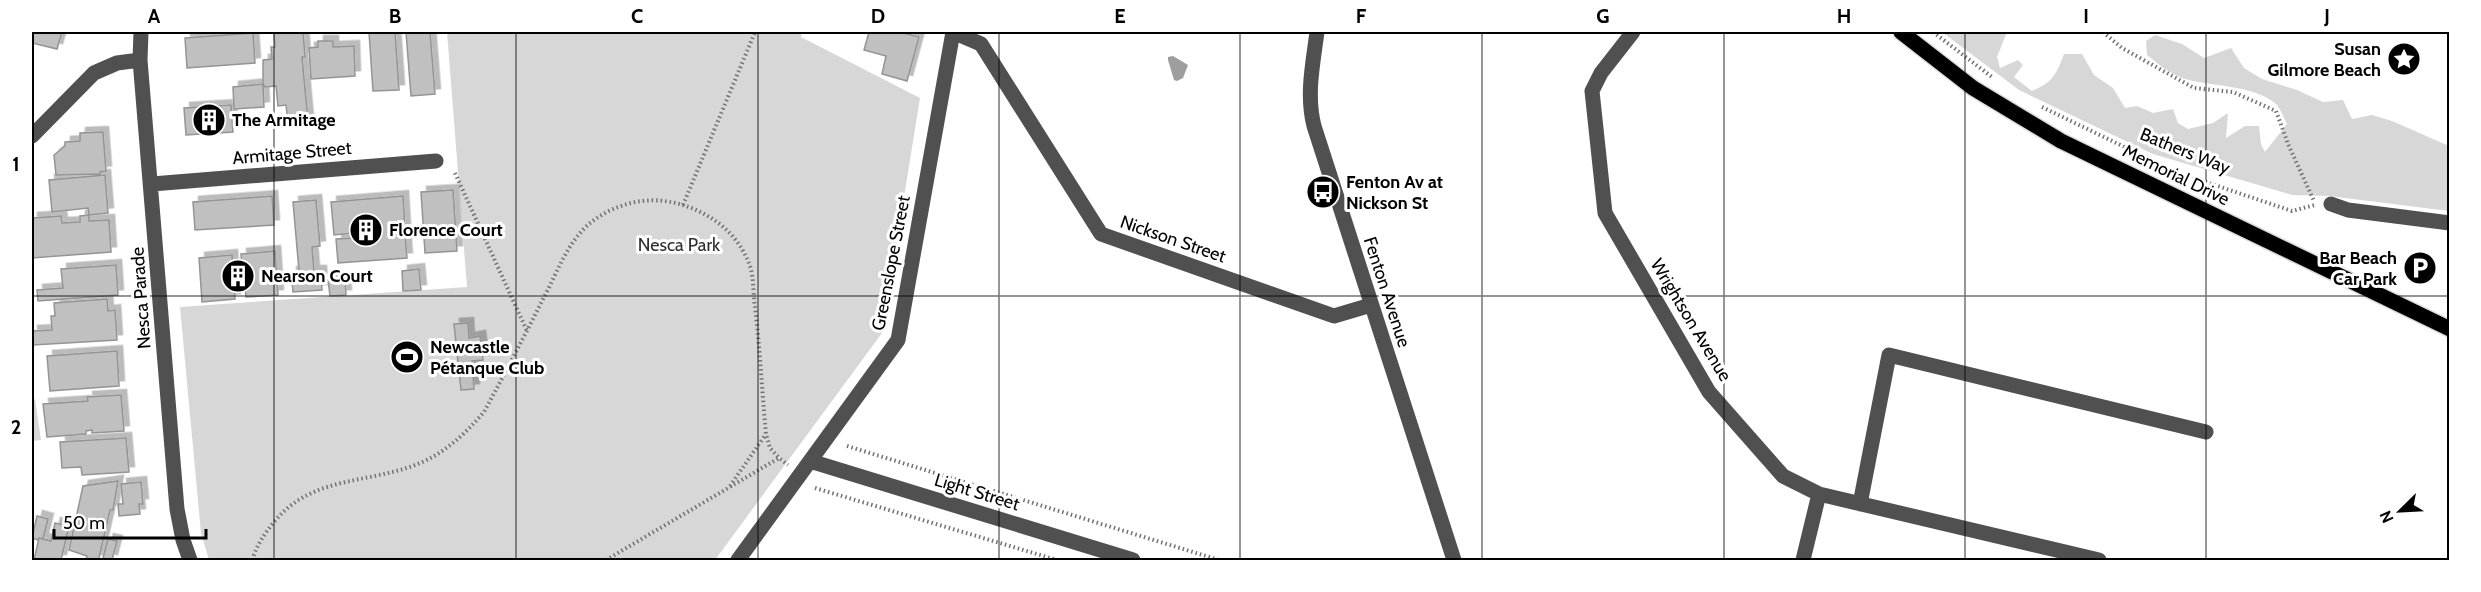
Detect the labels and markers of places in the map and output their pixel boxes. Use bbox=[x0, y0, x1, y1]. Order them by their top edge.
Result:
place label: Susan Gilmore Beach bbox=[2268, 38, 2381, 81]
place icon: Susan Gilmore Beach bbox=[2386, 41, 2422, 77]
building icon: The Armitage bbox=[191, 102, 227, 138]
place label: The Armitage bbox=[232, 109, 336, 131]
place label: Fenton Av at Nickson St bbox=[1346, 171, 1443, 214]
bus stop icon: Fenton Av at Nickson St bbox=[1305, 174, 1341, 210]
building icon: Florence Court bbox=[348, 212, 384, 248]
place label: Florence Court bbox=[389, 219, 503, 241]
place label: Bar Beach Car Park bbox=[2319, 247, 2397, 290]
parking icon: Bar Beach Car Park bbox=[2402, 250, 2438, 286]
building icon: Nearson Court bbox=[220, 258, 256, 294]
place label: Nearson Court bbox=[261, 265, 373, 287]
place label: Newcastle Pétanque Club bbox=[430, 336, 544, 379]
sports icon: Newcastle Pétanque Club bbox=[389, 339, 425, 375]

